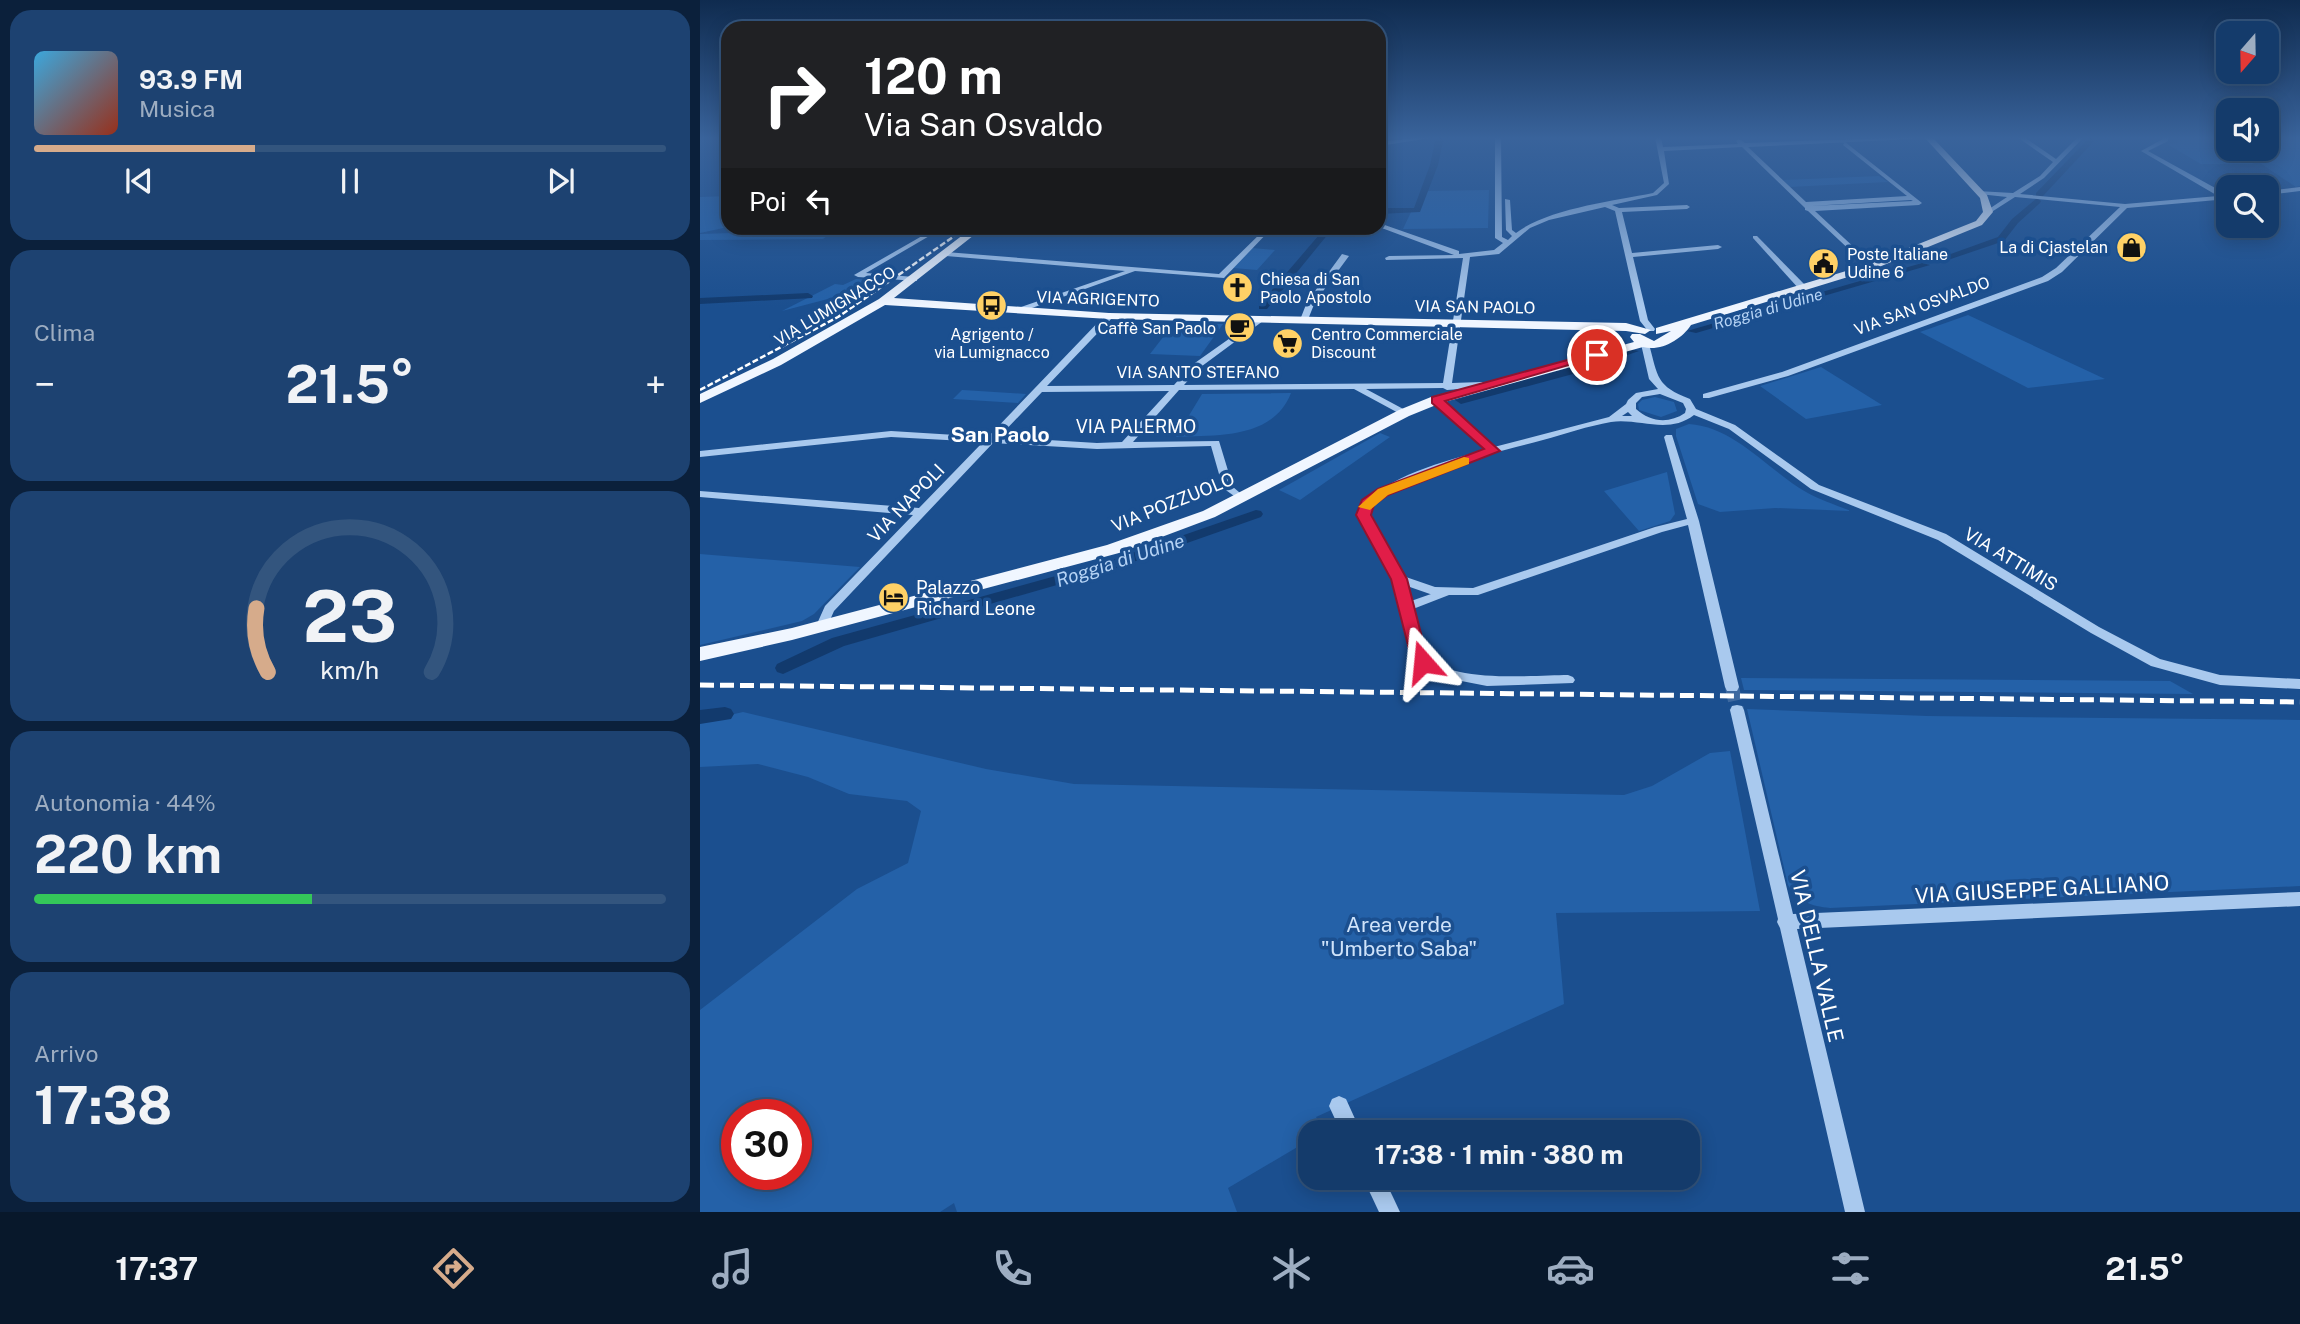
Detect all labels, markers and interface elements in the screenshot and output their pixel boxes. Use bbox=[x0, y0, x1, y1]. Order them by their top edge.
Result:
north arrow bbox=[2216, 21, 2278, 84]
map controls bbox=[2216, 21, 2279, 238]
text: 120 m bbox=[864, 47, 1003, 105]
icon: right bbox=[749, 49, 840, 140]
text: 93.9 FM bbox=[139, 64, 243, 95]
text: Musica bbox=[139, 95, 215, 122]
button: sound bbox=[2216, 98, 2279, 161]
text: Via San Osvaldo bbox=[864, 106, 1103, 143]
icon: previous bbox=[120, 162, 158, 200]
icon: pause bbox=[331, 162, 369, 200]
icon: next bbox=[542, 162, 580, 200]
button: search bbox=[2216, 175, 2279, 238]
icon: left bbox=[800, 182, 838, 220]
text: Poi bbox=[749, 186, 786, 217]
shop icon: La di Cjastelan bbox=[2114, 230, 2148, 264]
place label: La di Cjastelan bbox=[1999, 238, 2108, 257]
place label: Poste Italiane Udine 6 bbox=[1847, 245, 1948, 282]
public building icon: Poste Italiane Udine 6 bbox=[1807, 246, 1841, 280]
street label: VIA LUMIGNACCO bbox=[771, 262, 899, 350]
place label: Chiesa di San Paolo Apostolo bbox=[1260, 270, 1372, 307]
church icon: Chiesa di San Paolo Apostolo bbox=[1220, 271, 1254, 305]
street label: VIA SAN OSVALDO bbox=[1852, 273, 1992, 339]
water label: Roggia di Udine bbox=[1711, 284, 1825, 334]
street label: VIA AGRIGENTO bbox=[1036, 287, 1160, 311]
bus stop icon: Agrigento / via Lumignacco bbox=[975, 288, 1009, 322]
street label: VIA SAN PAOLO bbox=[1414, 296, 1536, 318]
cafe icon: Caffè San Paolo bbox=[1222, 311, 1256, 345]
text: Clima bbox=[34, 319, 95, 346]
place label: Caffè San Paolo bbox=[1097, 319, 1216, 338]
place label: Agrigento / via Lumignacco bbox=[934, 325, 1050, 362]
place label: Centro Commerciale Discount bbox=[1311, 325, 1463, 362]
pin bbox=[1567, 325, 1627, 385]
supermarket icon: Centro Commerciale Discount bbox=[1271, 326, 1305, 360]
icon: arrive bbox=[1578, 336, 1616, 374]
text: 21.5° bbox=[285, 354, 415, 415]
text: − bbox=[34, 362, 55, 407]
text: + bbox=[645, 362, 666, 407]
street label: VIA SANTO STEFANO bbox=[1116, 363, 1280, 382]
street label: VIA PALERMO bbox=[1076, 416, 1196, 437]
district label: San Paolo bbox=[950, 422, 1050, 447]
street label: VIA NAPOLI bbox=[863, 459, 949, 547]
street label: VIA POZZUOLO bbox=[1108, 468, 1238, 536]
street label: VIA ATTIMIS bbox=[1960, 523, 2062, 595]
water label: Roggia di Udine bbox=[1053, 529, 1187, 591]
text: 23 bbox=[303, 573, 397, 658]
place label: Palazzo Richard Leone bbox=[916, 577, 1035, 619]
hotel icon: Palazzo Richard Leone bbox=[876, 580, 910, 614]
position arrow bbox=[1386, 625, 1460, 699]
text: km/h bbox=[321, 655, 379, 685]
text: Autonomia · 44% bbox=[34, 789, 216, 816]
text: 220 km bbox=[34, 824, 222, 885]
street label: VIA DELLA VALLE bbox=[1785, 868, 1849, 1044]
street label: VIA GIUSEPPE GALLIANO bbox=[1914, 870, 2170, 908]
park label: Area verde "Umberto Saba" bbox=[1321, 912, 1477, 961]
text: Arrivo bbox=[34, 1040, 98, 1067]
text: 17:38 bbox=[34, 1075, 172, 1136]
speed limit sign: 30 bbox=[721, 1099, 812, 1190]
text: 17:38 · 1 min · 380 m bbox=[1374, 1139, 1624, 1170]
icon: directions bbox=[429, 1244, 478, 1293]
icon: music bbox=[708, 1244, 757, 1293]
icon: phone bbox=[988, 1244, 1037, 1293]
icon: climate bbox=[1267, 1244, 1316, 1293]
icon: car bbox=[1546, 1244, 1595, 1293]
icon: filters bbox=[1826, 1244, 1875, 1293]
text: 17:37 bbox=[115, 1250, 198, 1287]
text: 21.5° bbox=[2105, 1250, 2185, 1287]

